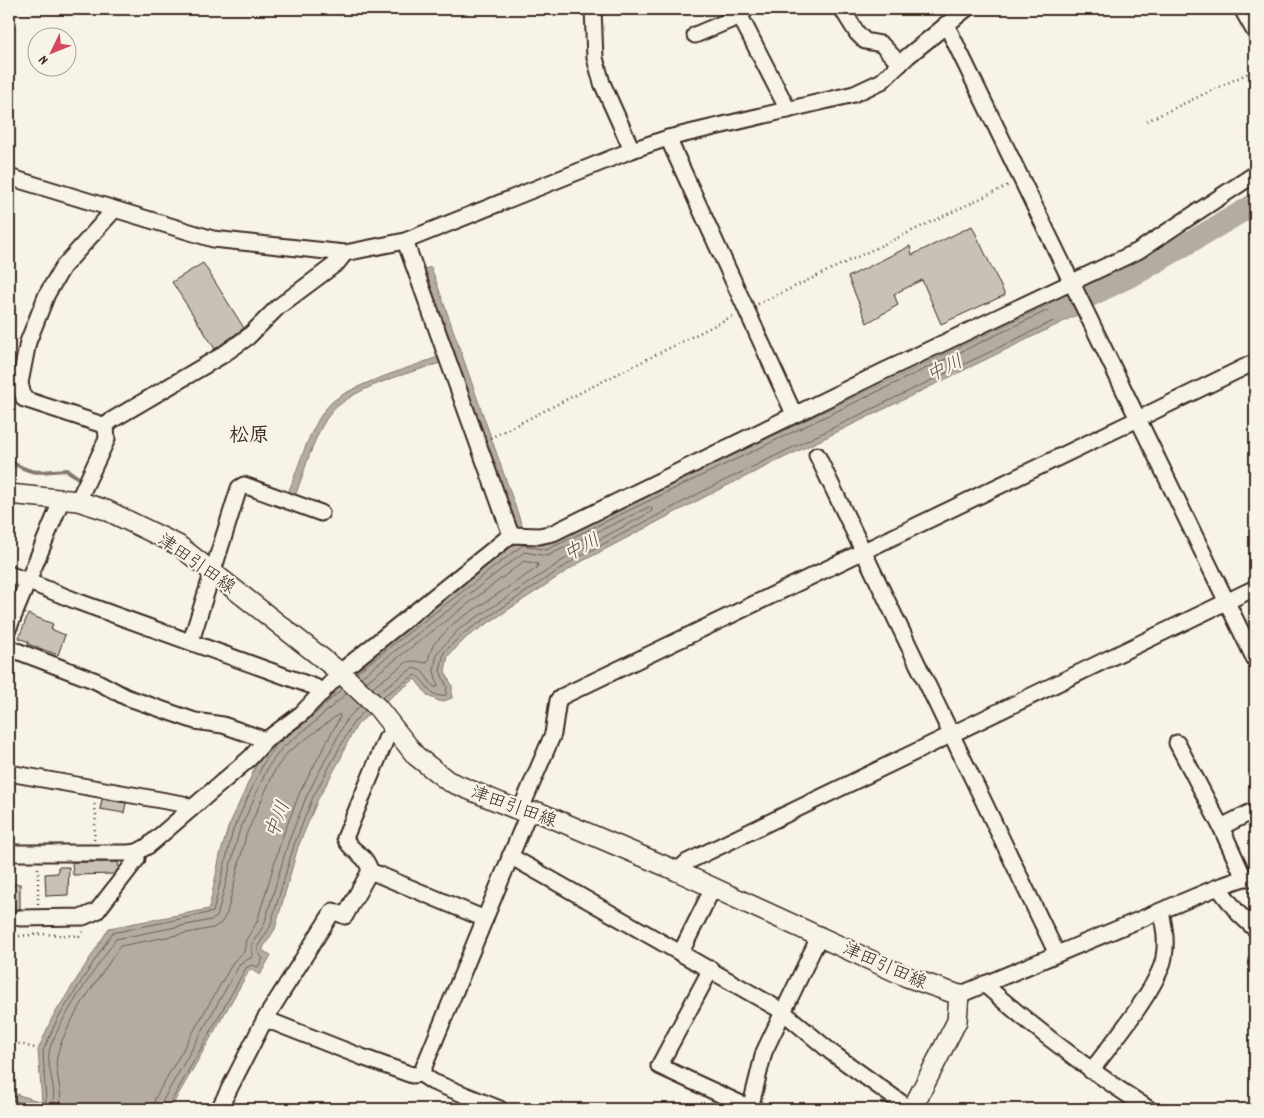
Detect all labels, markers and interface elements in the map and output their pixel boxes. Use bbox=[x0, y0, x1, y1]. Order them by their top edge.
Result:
north arrow bbox=[28, 28, 78, 78]
text: N bbox=[34, 50, 54, 69]
water label: 中川 bbox=[923, 350, 969, 391]
district label: 松原 bbox=[229, 423, 269, 451]
water label: 中川 bbox=[560, 528, 606, 570]
street label: 津田引田線 bbox=[152, 529, 240, 601]
street label: 津田引田線 bbox=[467, 781, 560, 835]
water label: 中川 bbox=[260, 798, 299, 843]
street label: 津田引田線 bbox=[838, 938, 930, 997]

